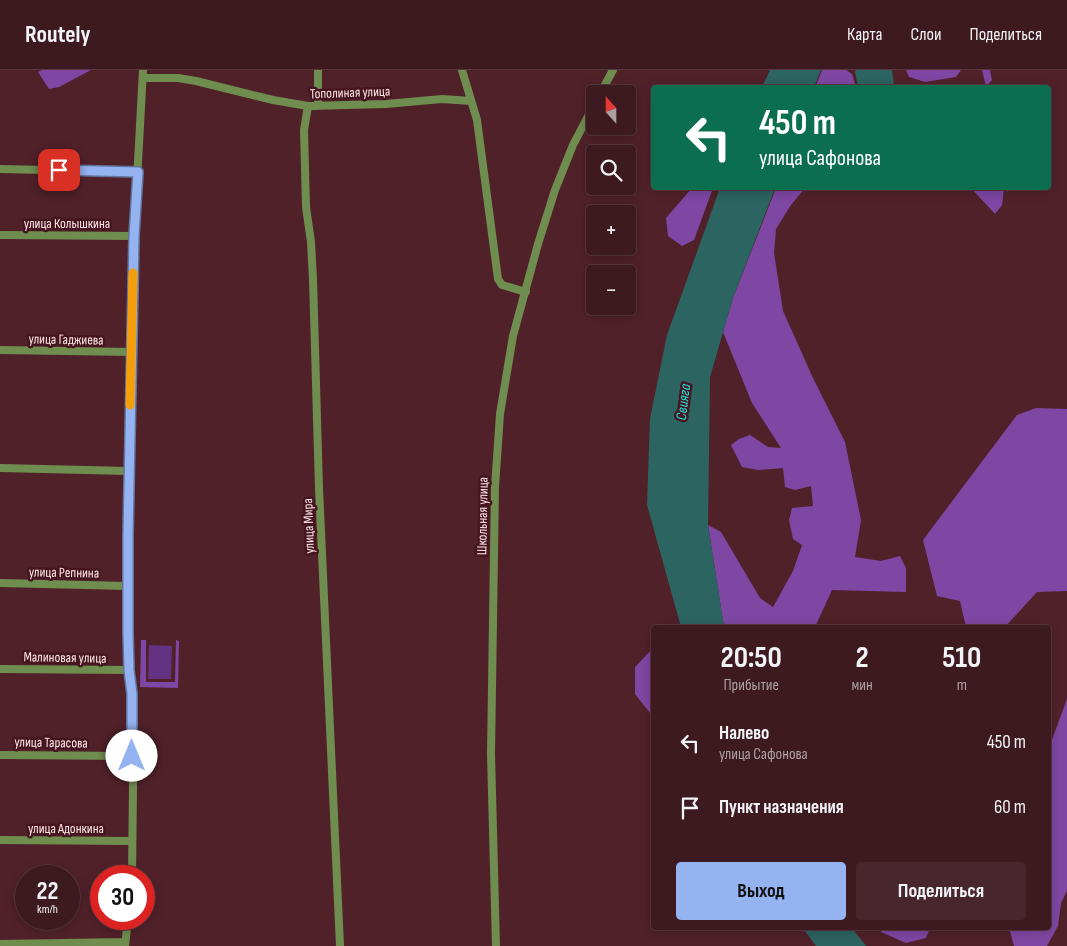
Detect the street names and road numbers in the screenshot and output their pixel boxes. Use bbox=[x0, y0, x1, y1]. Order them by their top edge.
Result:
street label: Тополиная улица bbox=[310, 83, 391, 102]
street label: улица Колышкина bbox=[24, 215, 110, 232]
street label: улица Гаджиева bbox=[28, 330, 104, 349]
street label: Школьная улица bbox=[473, 477, 492, 555]
street label: улица Мира bbox=[299, 498, 318, 554]
street label: улица Репнина bbox=[29, 563, 99, 582]
street label: Малиновая улица bbox=[23, 648, 107, 667]
street label: улица Тарасова bbox=[14, 733, 88, 752]
street label: улица Адонкина bbox=[28, 820, 104, 837]

